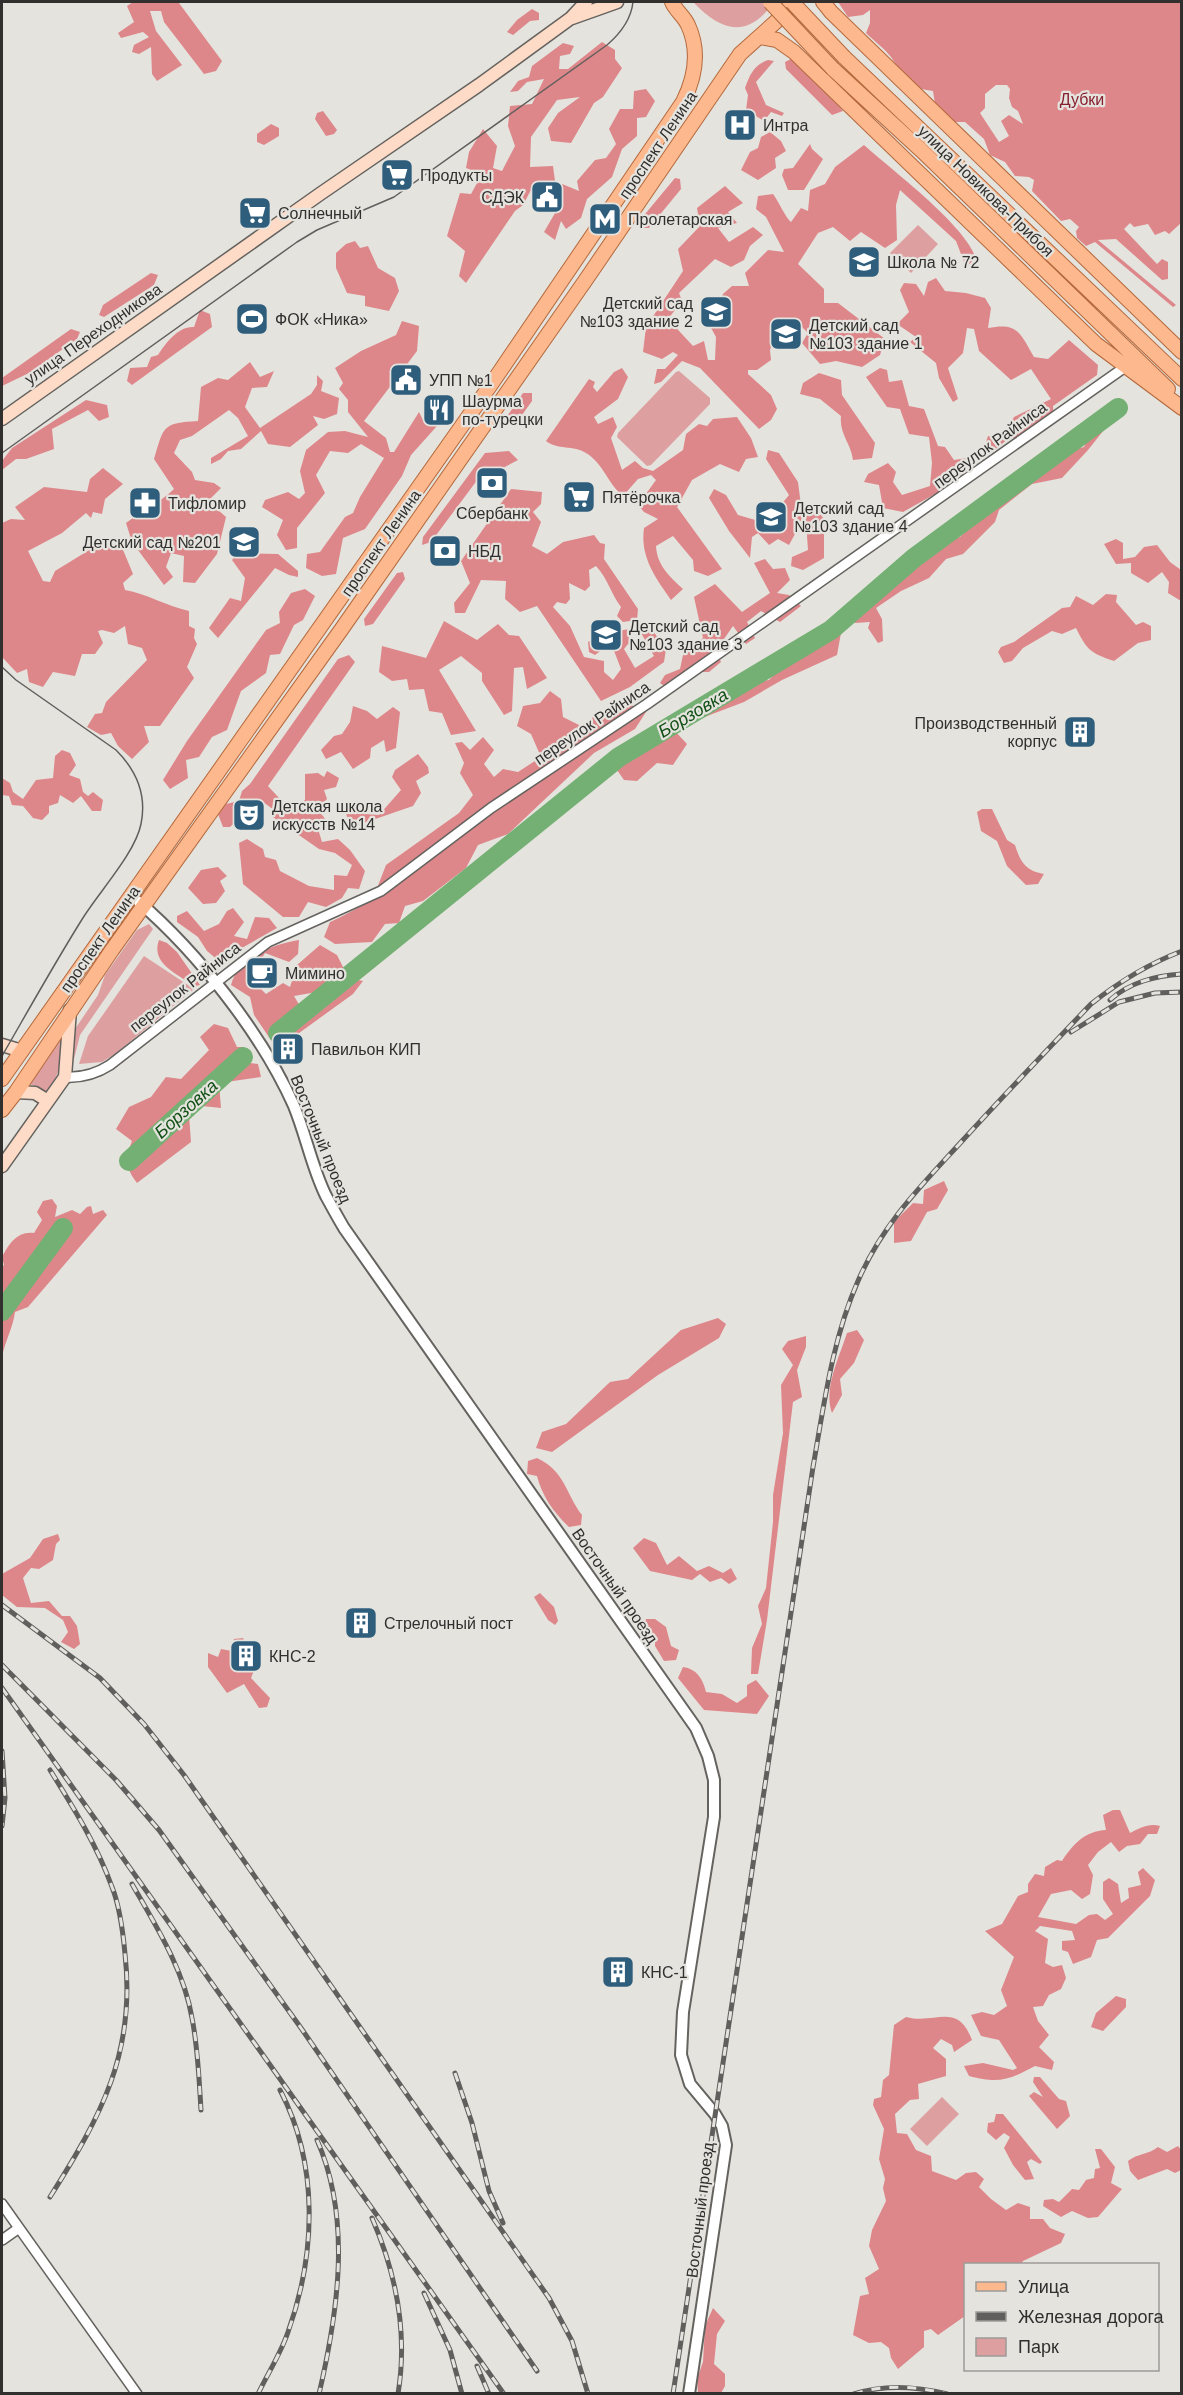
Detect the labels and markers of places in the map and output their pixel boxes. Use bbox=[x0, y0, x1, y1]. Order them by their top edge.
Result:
hospital icon: Интра bbox=[722, 107, 758, 143]
place label: Интра bbox=[763, 117, 809, 134]
supermarket icon: Продукты bbox=[379, 157, 415, 193]
place label: Продукты bbox=[420, 167, 492, 184]
public building icon: СДЭК bbox=[529, 179, 565, 215]
place label: СДЭК bbox=[481, 189, 525, 206]
supermarket icon: Солнечный bbox=[237, 195, 273, 231]
metro station icon: Пролетарская bbox=[587, 201, 623, 237]
place label: Солнечный bbox=[278, 205, 362, 222]
place label: Пролетарская bbox=[628, 211, 733, 228]
school or university icon: Школа № 72 bbox=[846, 244, 882, 280]
place label: Школа № 72 bbox=[887, 254, 980, 271]
school or university icon: Детский сад №103 здание 2 bbox=[698, 294, 734, 330]
place label: Детский сад №103 здание 2 bbox=[579, 295, 694, 330]
sports icon: ФОК «Ника» bbox=[234, 301, 270, 337]
place label: ФОК «Ника» bbox=[275, 311, 368, 328]
school or university icon: Детский сад №103 здание 1 bbox=[768, 316, 804, 352]
place label: Детский сад №103 здание 1 bbox=[809, 317, 923, 352]
public building icon: УПП №1 bbox=[388, 362, 424, 398]
place label: УПП №1 bbox=[429, 372, 493, 389]
restaurant icon: Шаурма по-турецки bbox=[421, 392, 457, 428]
place label: Шаурма по-турецки bbox=[462, 393, 543, 428]
bank icon: Сбербанк bbox=[474, 465, 510, 501]
supermarket icon: Пятёрочка bbox=[561, 479, 597, 515]
pharmacy icon: Тифломир bbox=[127, 485, 163, 521]
place label: Пятёрочка bbox=[602, 489, 681, 506]
place label: Тифломир bbox=[168, 495, 246, 512]
school or university icon: Детский сад №103 здание 4 bbox=[753, 499, 789, 535]
place label: Детский сад №103 здание 4 bbox=[794, 500, 908, 535]
place label: Сбербанк bbox=[456, 505, 529, 522]
school or university icon: Детский сад №201 bbox=[226, 524, 262, 560]
bank icon: НБД bbox=[427, 533, 463, 569]
place label: Детский сад №201 bbox=[83, 534, 221, 551]
place label: НБД bbox=[468, 543, 501, 560]
school or university icon: Детский сад №103 здание 3 bbox=[588, 617, 624, 653]
place label: Детский сад №103 здание 3 bbox=[629, 618, 743, 653]
building icon: Производственный корпус bbox=[1062, 714, 1098, 750]
place label: Производственный корпус bbox=[915, 715, 1057, 750]
theatre icon: Детская школа искусств №14 bbox=[231, 797, 267, 833]
place label: Детская школа искусств №14 bbox=[272, 798, 383, 833]
cafe icon: Мимино bbox=[244, 955, 280, 991]
place label: Мимино bbox=[285, 965, 345, 982]
building icon: Павильон КИП bbox=[270, 1031, 306, 1067]
place label: Павильон КИП bbox=[311, 1041, 421, 1058]
building icon: Стрелочный пост bbox=[343, 1605, 379, 1641]
place label: Стрелочный пост bbox=[384, 1615, 514, 1632]
building icon: КНС-2 bbox=[228, 1638, 264, 1674]
place label: КНС-2 bbox=[269, 1648, 316, 1665]
building icon: КНС-1 bbox=[600, 1954, 636, 1990]
place label: КНС-1 bbox=[641, 1964, 688, 1981]

